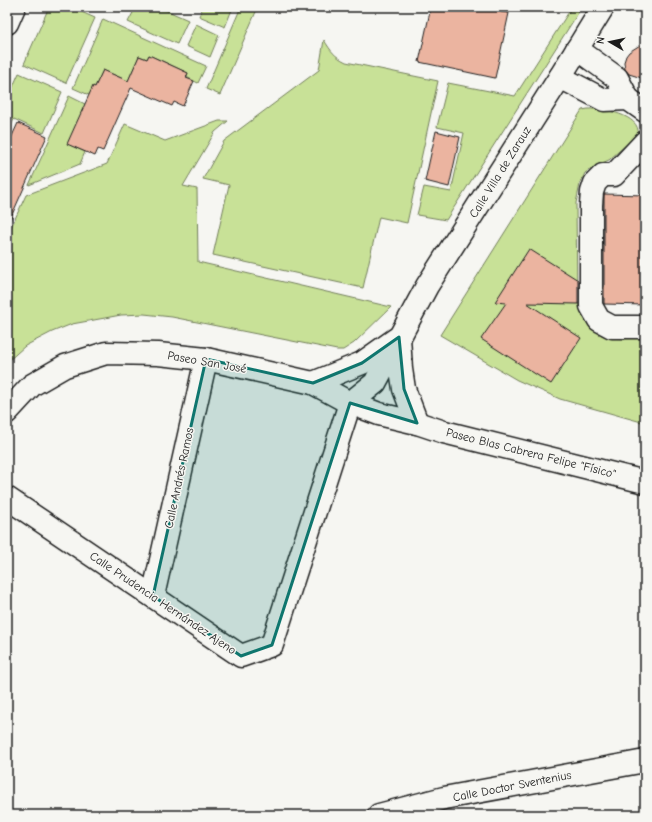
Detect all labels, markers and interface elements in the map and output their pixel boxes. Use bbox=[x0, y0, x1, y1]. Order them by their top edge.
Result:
north arrow bbox=[590, 22, 630, 62]
text: N bbox=[594, 36, 608, 45]
street label: Calle Villa de Zarauz bbox=[466, 123, 534, 220]
street label: Paseo San José bbox=[166, 348, 248, 376]
street label: Paseo Blas Cabrera Felipe "Físico" bbox=[445, 425, 617, 481]
street label: Calle Andrés Ramos bbox=[161, 426, 197, 530]
street label: Calle Prudencia Hernández Ajeno bbox=[87, 549, 239, 657]
street label: Calle Doctor Sventenius bbox=[452, 768, 572, 804]

